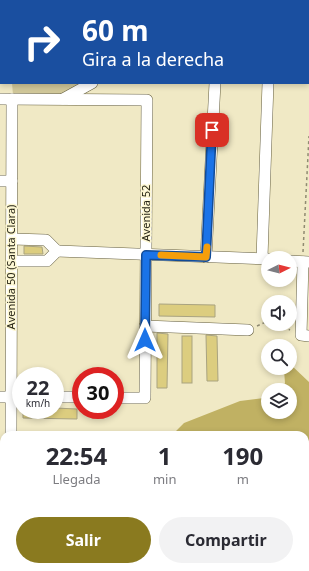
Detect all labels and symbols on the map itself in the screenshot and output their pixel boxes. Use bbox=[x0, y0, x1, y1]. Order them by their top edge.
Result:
pin bbox=[195, 113, 229, 147]
street label: Avenida 52 bbox=[138, 185, 153, 241]
street label: Avenida 50 (Santa Clara) bbox=[3, 205, 18, 329]
north arrow bbox=[261, 251, 297, 287]
position arrow bbox=[124, 319, 166, 361]
speed limit sign: 30 bbox=[72, 367, 124, 419]

